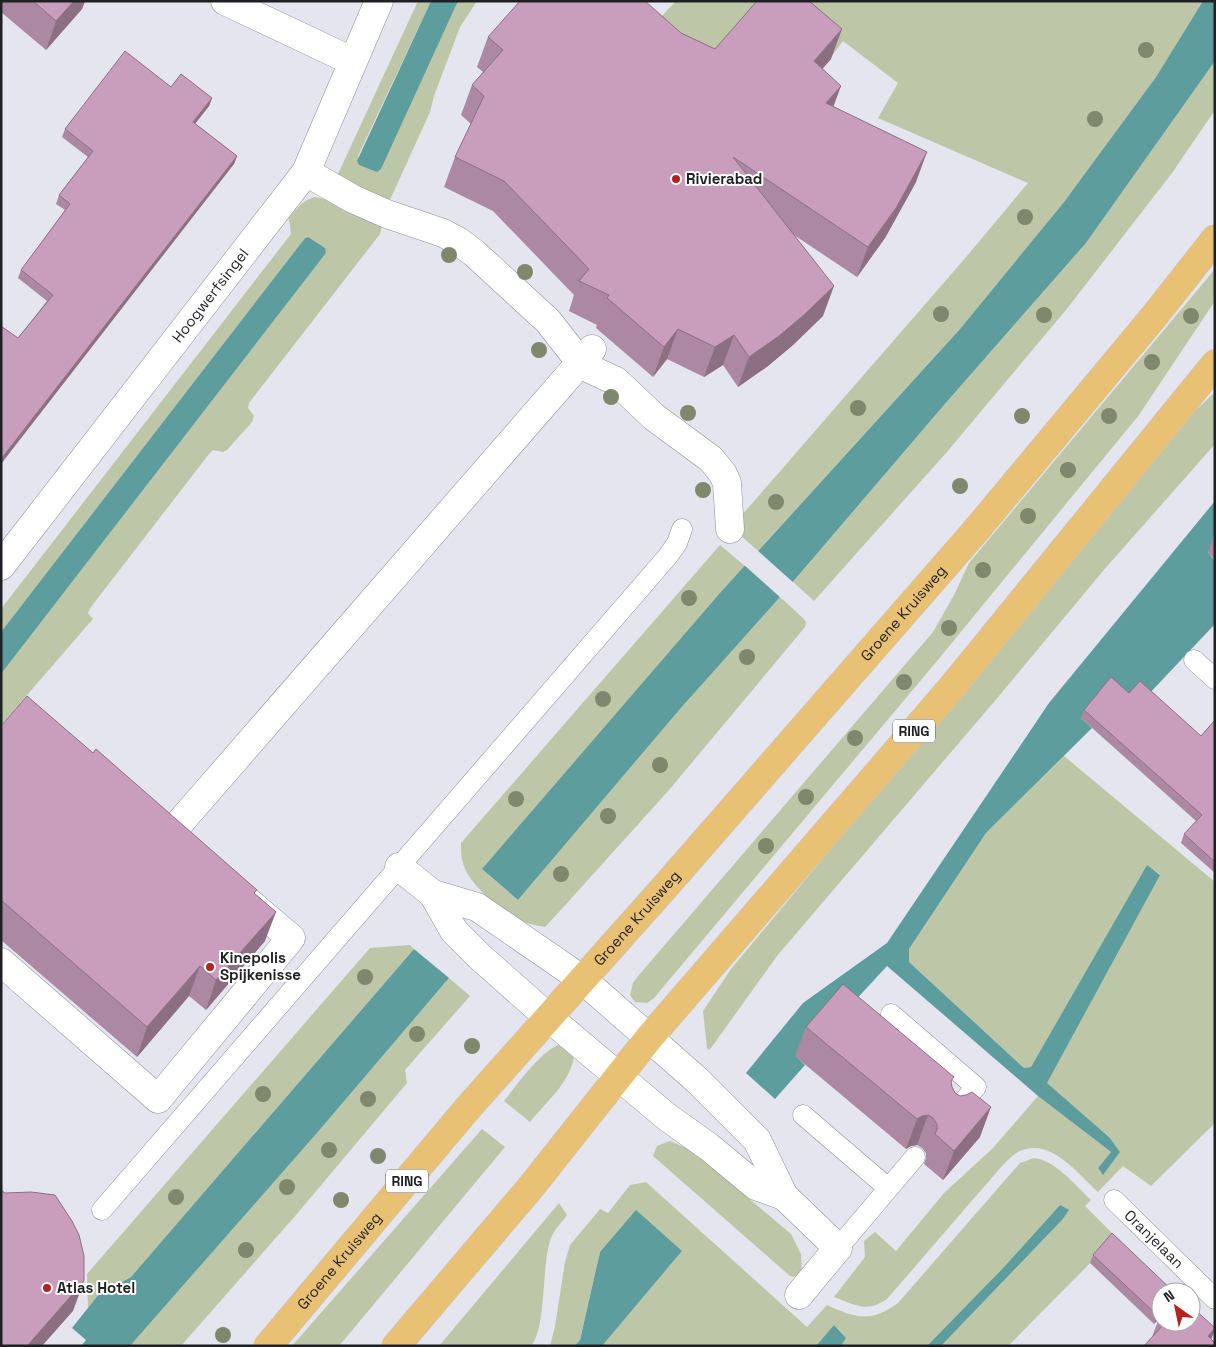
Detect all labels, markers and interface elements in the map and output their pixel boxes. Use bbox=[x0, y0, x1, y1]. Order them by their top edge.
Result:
place label: Rivierabad bbox=[686, 169, 762, 188]
marker: Rivierabad bbox=[670, 173, 682, 185]
street label: Hoogwerfsingel bbox=[168, 244, 252, 346]
street label: Groene Kruisweg bbox=[856, 561, 950, 665]
road number: RING bbox=[893, 719, 935, 742]
street label: Groene Kruisweg bbox=[589, 866, 684, 970]
place label: Kinepolis Spijkenisse bbox=[220, 948, 301, 984]
marker: Kinepolis Spijkenisse bbox=[204, 961, 216, 973]
road number: RING bbox=[386, 1170, 428, 1192]
street label: Oranjelaan bbox=[1121, 1205, 1188, 1272]
street label: Groene Kruisweg bbox=[293, 1208, 385, 1313]
place label: Atlas Hotel bbox=[57, 1278, 135, 1297]
marker: Atlas Hotel bbox=[41, 1282, 53, 1294]
north arrow bbox=[1151, 1282, 1201, 1332]
text: N bbox=[1160, 1286, 1178, 1306]

